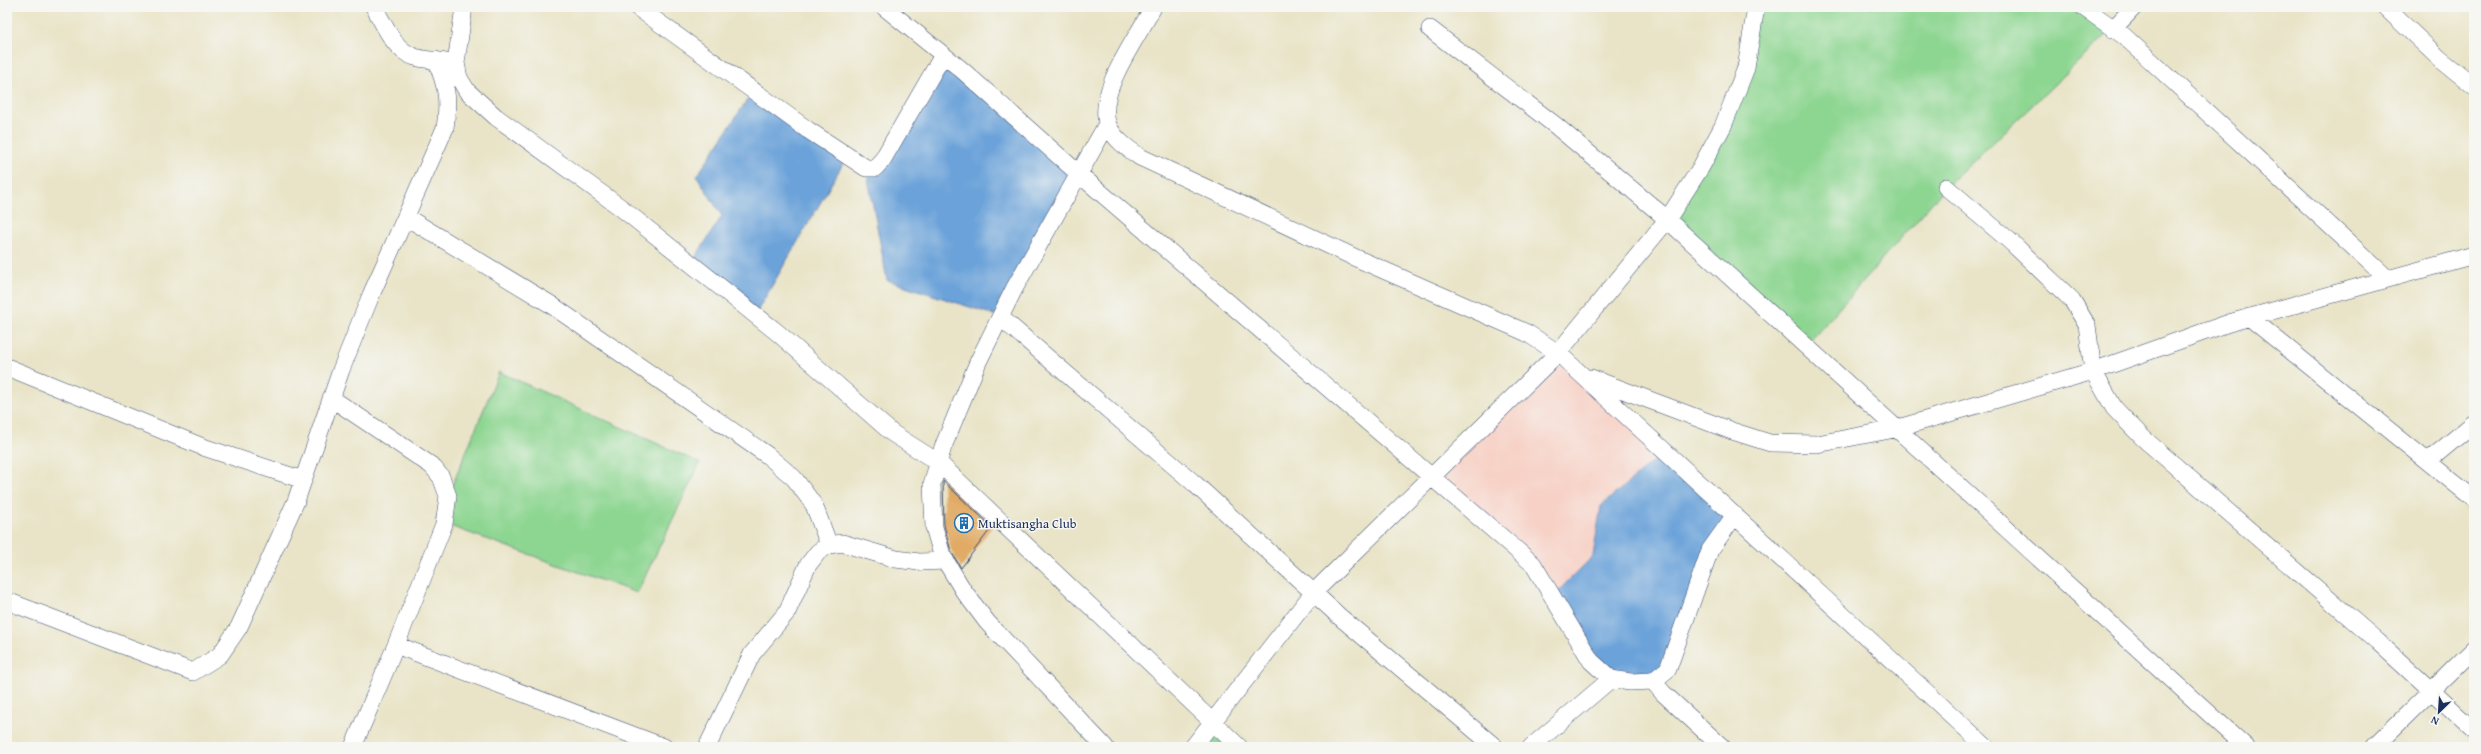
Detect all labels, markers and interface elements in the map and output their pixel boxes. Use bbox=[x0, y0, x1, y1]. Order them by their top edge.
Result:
building icon: Muktisangha Club bbox=[953, 512, 975, 534]
place label: Muktisangha Club bbox=[978, 514, 1077, 533]
north arrow bbox=[2419, 692, 2459, 732]
text: N bbox=[2427, 712, 2441, 730]

